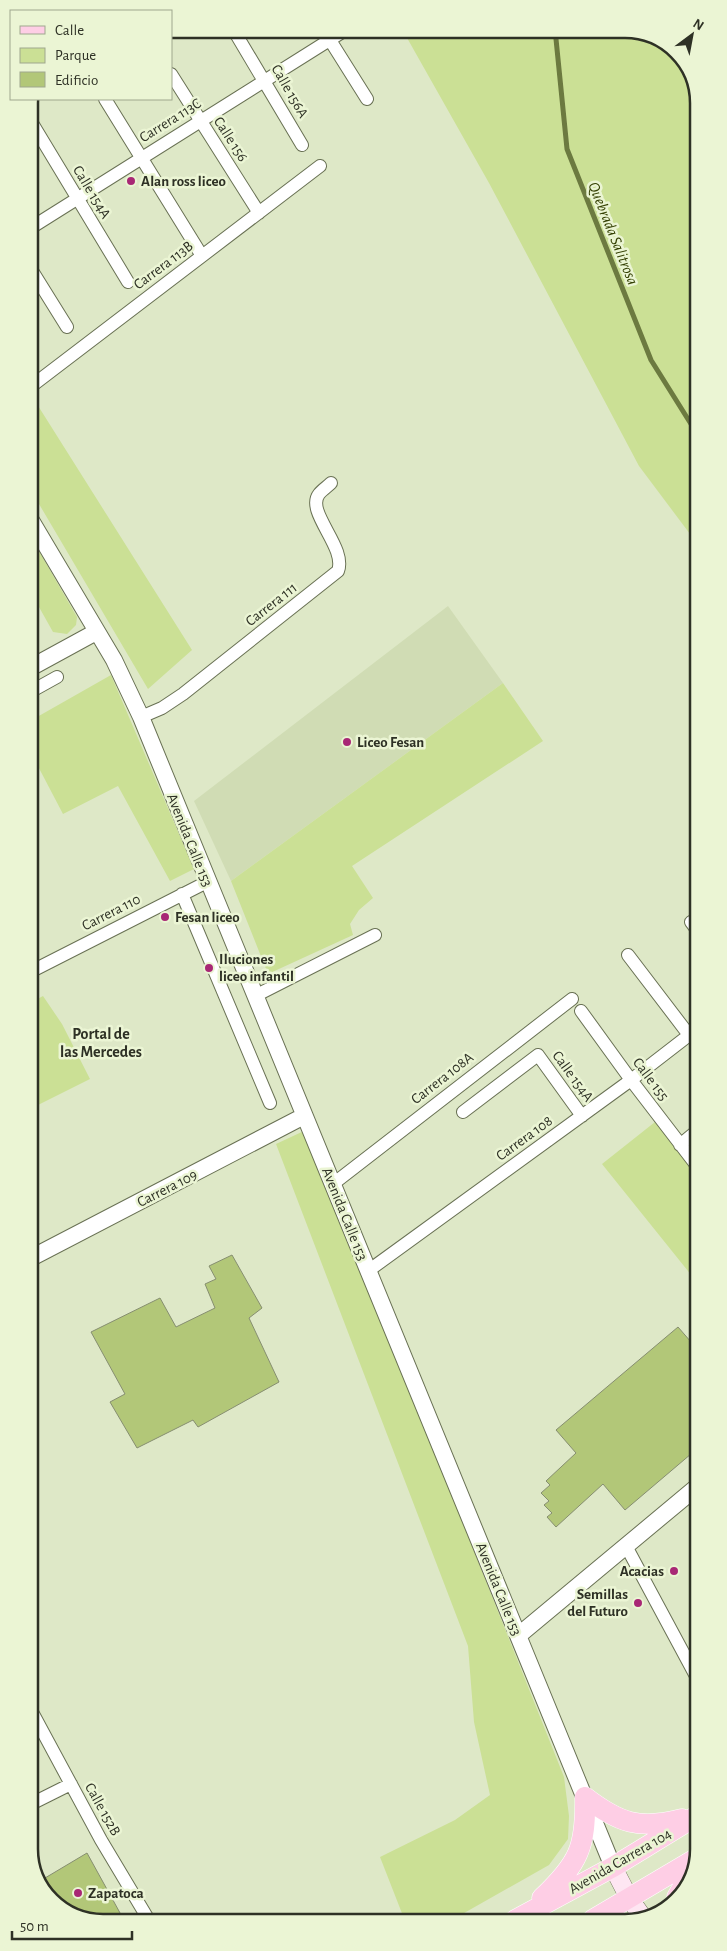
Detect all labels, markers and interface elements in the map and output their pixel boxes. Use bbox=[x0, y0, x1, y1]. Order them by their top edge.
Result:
legend bbox=[10, 10, 172, 100]
north arrow bbox=[667, 10, 717, 60]
text: N bbox=[691, 16, 706, 33]
text: Calle bbox=[55, 23, 84, 38]
text: Parque bbox=[55, 48, 96, 63]
street label: Calle 156A bbox=[268, 62, 311, 121]
text: Edificio bbox=[55, 73, 98, 88]
street label: Carrera 113C bbox=[137, 96, 204, 145]
street label: Calle 156 bbox=[211, 114, 250, 164]
street label: Calle 154A bbox=[70, 163, 113, 222]
place label: Alan ross liceo bbox=[141, 174, 226, 189]
marker: Alan ross liceo bbox=[125, 175, 137, 187]
water label: Quebrada Salitrosa bbox=[584, 180, 641, 288]
street label: Carrera 113B bbox=[131, 238, 196, 292]
street label: Carrera 111 bbox=[243, 580, 300, 629]
place label: Liceo Fesan bbox=[357, 735, 424, 750]
marker: Liceo Fesan bbox=[341, 736, 353, 748]
street label: Avenida Calle 153 bbox=[164, 791, 215, 889]
street label: Carrera 110 bbox=[80, 891, 143, 934]
place label: Fesan liceo bbox=[175, 910, 240, 925]
marker: Fesan liceo bbox=[159, 911, 171, 923]
place label: Iluciones liceo infantil bbox=[219, 952, 294, 984]
marker: Iluciones liceo infantil bbox=[203, 962, 215, 974]
district label: Portal de las Mercedes bbox=[60, 1026, 142, 1060]
street label: Calle 154A bbox=[549, 1048, 596, 1105]
street label: Carrera 108A bbox=[408, 1049, 476, 1107]
street label: Calle 155 bbox=[630, 1055, 671, 1103]
street label: Carrera 108 bbox=[493, 1113, 555, 1164]
street label: Avenida Calle 153 bbox=[319, 1165, 370, 1263]
street label: Carrera 109 bbox=[135, 1167, 200, 1210]
street label: Avenida Calle 153 bbox=[473, 1540, 524, 1638]
place label: Acacias bbox=[620, 1564, 664, 1579]
marker: Acacias bbox=[668, 1565, 680, 1577]
place label: Semillas del Futuro bbox=[567, 1587, 628, 1619]
marker: Semillas del Futuro bbox=[632, 1597, 644, 1609]
street label: Calle 152B bbox=[82, 1780, 123, 1838]
street label: Avenida Carrera 104 bbox=[566, 1826, 674, 1897]
place label: Zapatoca bbox=[88, 1886, 144, 1901]
marker: Zapatoca bbox=[72, 1887, 84, 1899]
scale bar bbox=[12, 1908, 132, 1940]
text: 50 m bbox=[20, 1919, 49, 1934]

